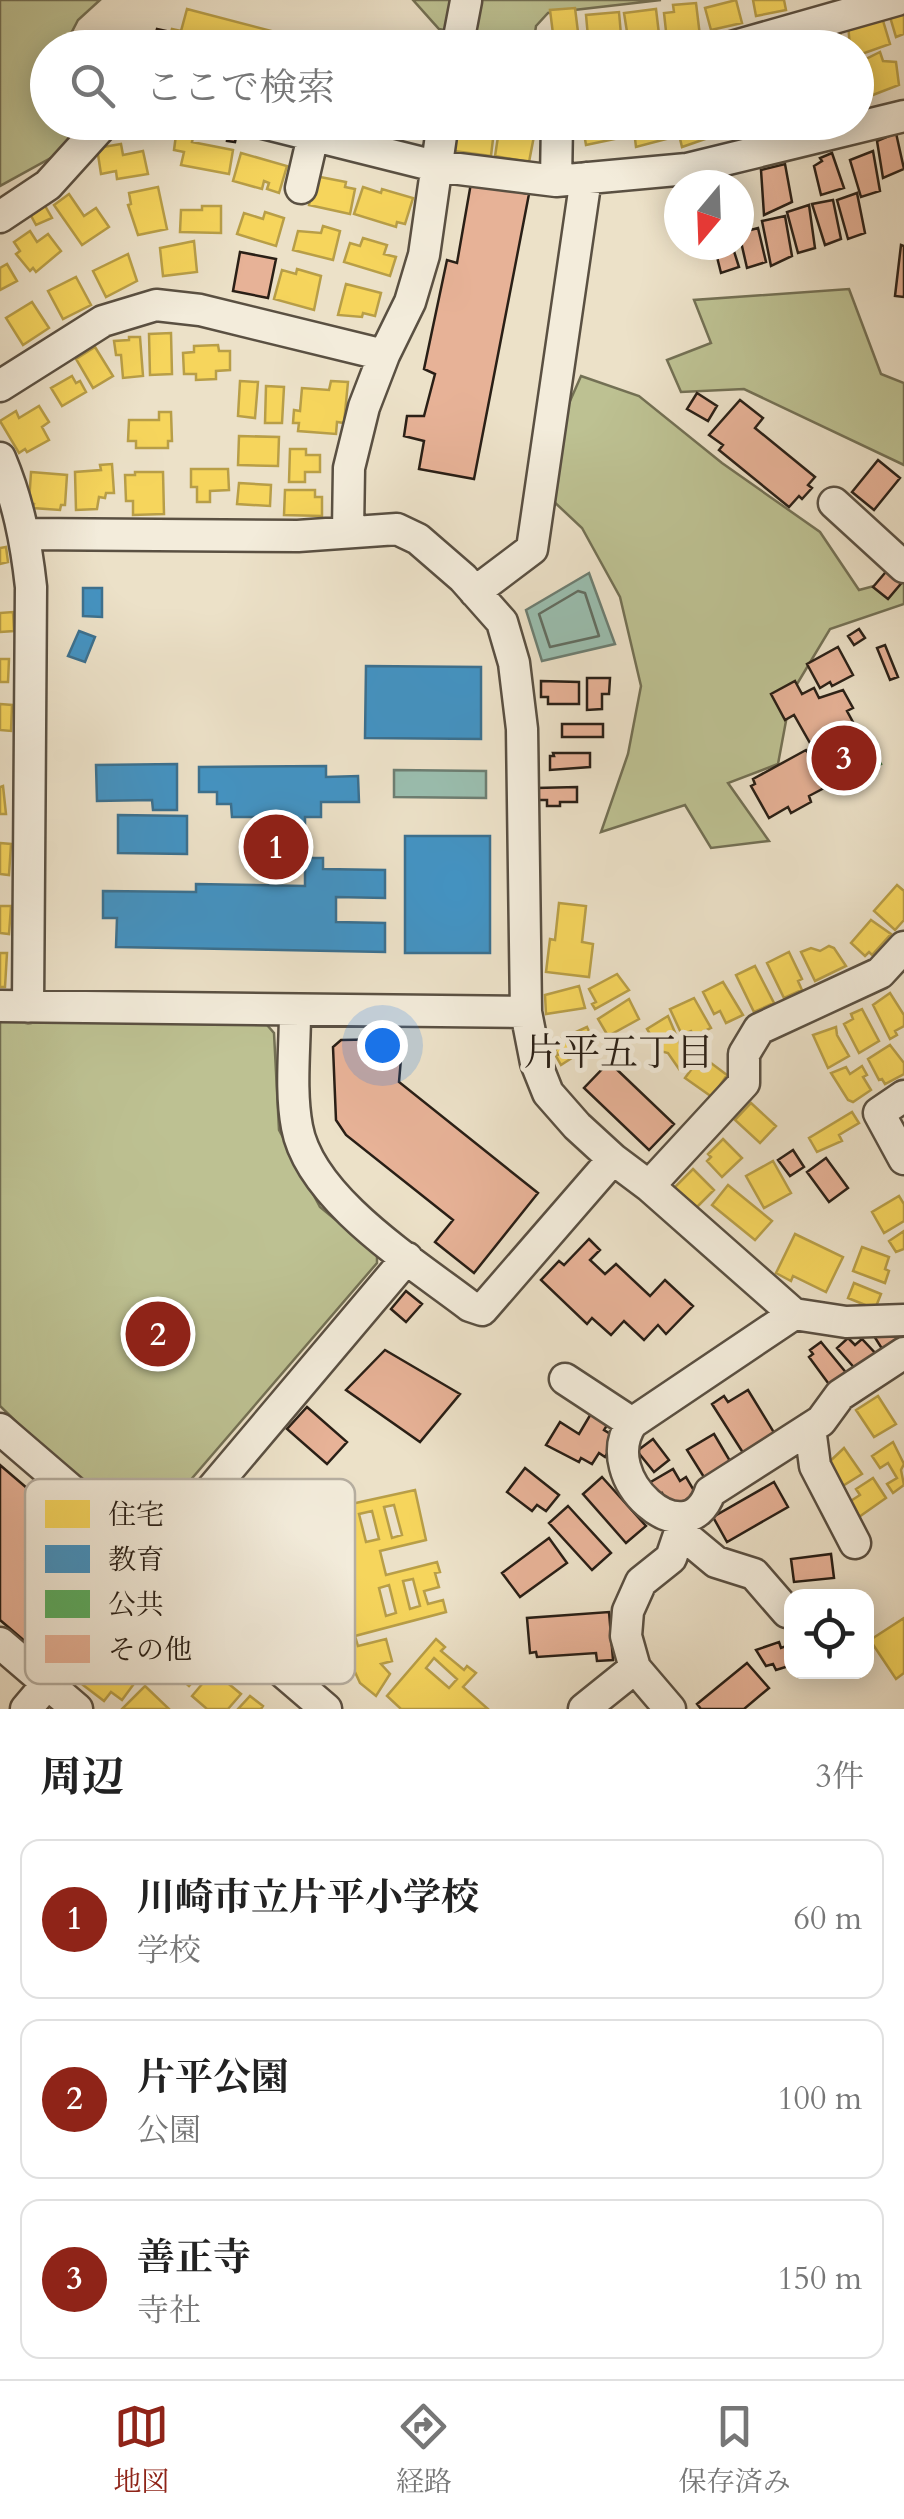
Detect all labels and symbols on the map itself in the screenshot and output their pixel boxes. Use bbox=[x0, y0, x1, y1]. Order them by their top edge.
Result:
north arrow bbox=[664, 170, 754, 260]
pin: 3 bbox=[812, 720, 876, 796]
pin: 1 bbox=[244, 810, 308, 884]
your location bbox=[357, 1020, 408, 1071]
district label: 片平五丁目 bbox=[524, 1027, 714, 1079]
pin: 2 bbox=[126, 1296, 190, 1372]
legend bbox=[25, 1479, 355, 1684]
text: 住宅 bbox=[108, 1496, 164, 1534]
text: 教育 bbox=[108, 1541, 164, 1579]
text: 公共 bbox=[108, 1586, 164, 1624]
text: その他 bbox=[108, 1631, 192, 1669]

